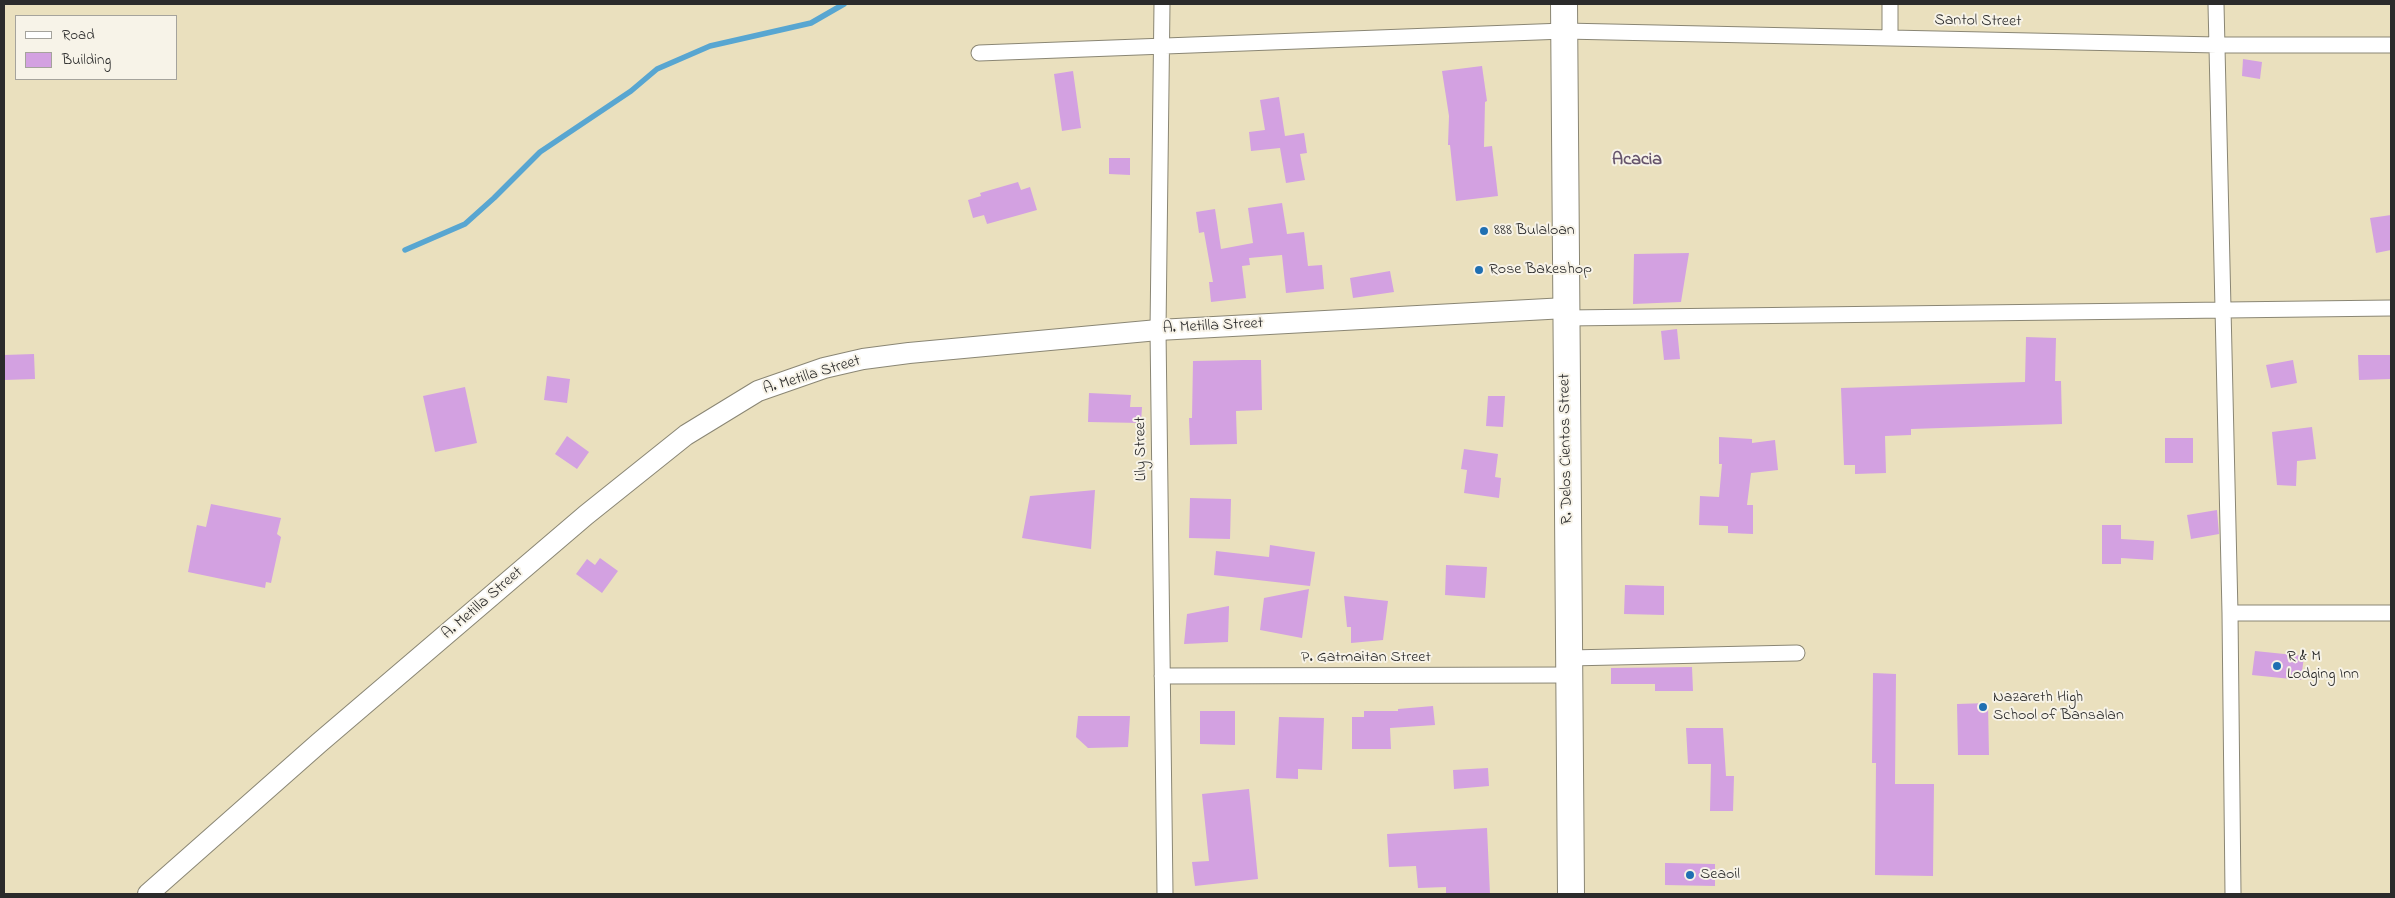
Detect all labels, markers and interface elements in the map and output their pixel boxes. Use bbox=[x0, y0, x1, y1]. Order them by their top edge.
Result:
street label: Santol Street bbox=[1934, 12, 2022, 32]
legend bbox=[15, 15, 178, 80]
text: Road bbox=[62, 24, 95, 46]
text: Building bbox=[62, 49, 111, 71]
district label: Acacia bbox=[1612, 150, 1662, 172]
place label: 888 Bulaloan bbox=[1494, 221, 1575, 241]
marker: 888 Bulaloan bbox=[1478, 225, 1490, 237]
place label: Rose Bakeshop bbox=[1489, 260, 1592, 280]
marker: Rose Bakeshop bbox=[1473, 264, 1485, 276]
street label: A. Metilla Street bbox=[1162, 315, 1264, 339]
street label: A. Metilla Street bbox=[761, 352, 863, 400]
street label: R. Delos Cientos Street bbox=[1556, 373, 1578, 525]
street label: Lily Street bbox=[1132, 416, 1152, 482]
street label: A. Metilla Street bbox=[439, 564, 527, 644]
place label: R & M Lodging Inn bbox=[2287, 647, 2359, 685]
street label: P. Gatmaitan Street bbox=[1301, 648, 1431, 668]
marker: R & M Lodging Inn bbox=[2271, 660, 2283, 672]
place label: Nazareth High School of Bansalan bbox=[1993, 688, 2124, 726]
marker: Nazareth High School of Bansalan bbox=[1977, 701, 1989, 713]
place label: Seaoil bbox=[1700, 865, 1740, 885]
marker: Seaoil bbox=[1684, 869, 1696, 881]

